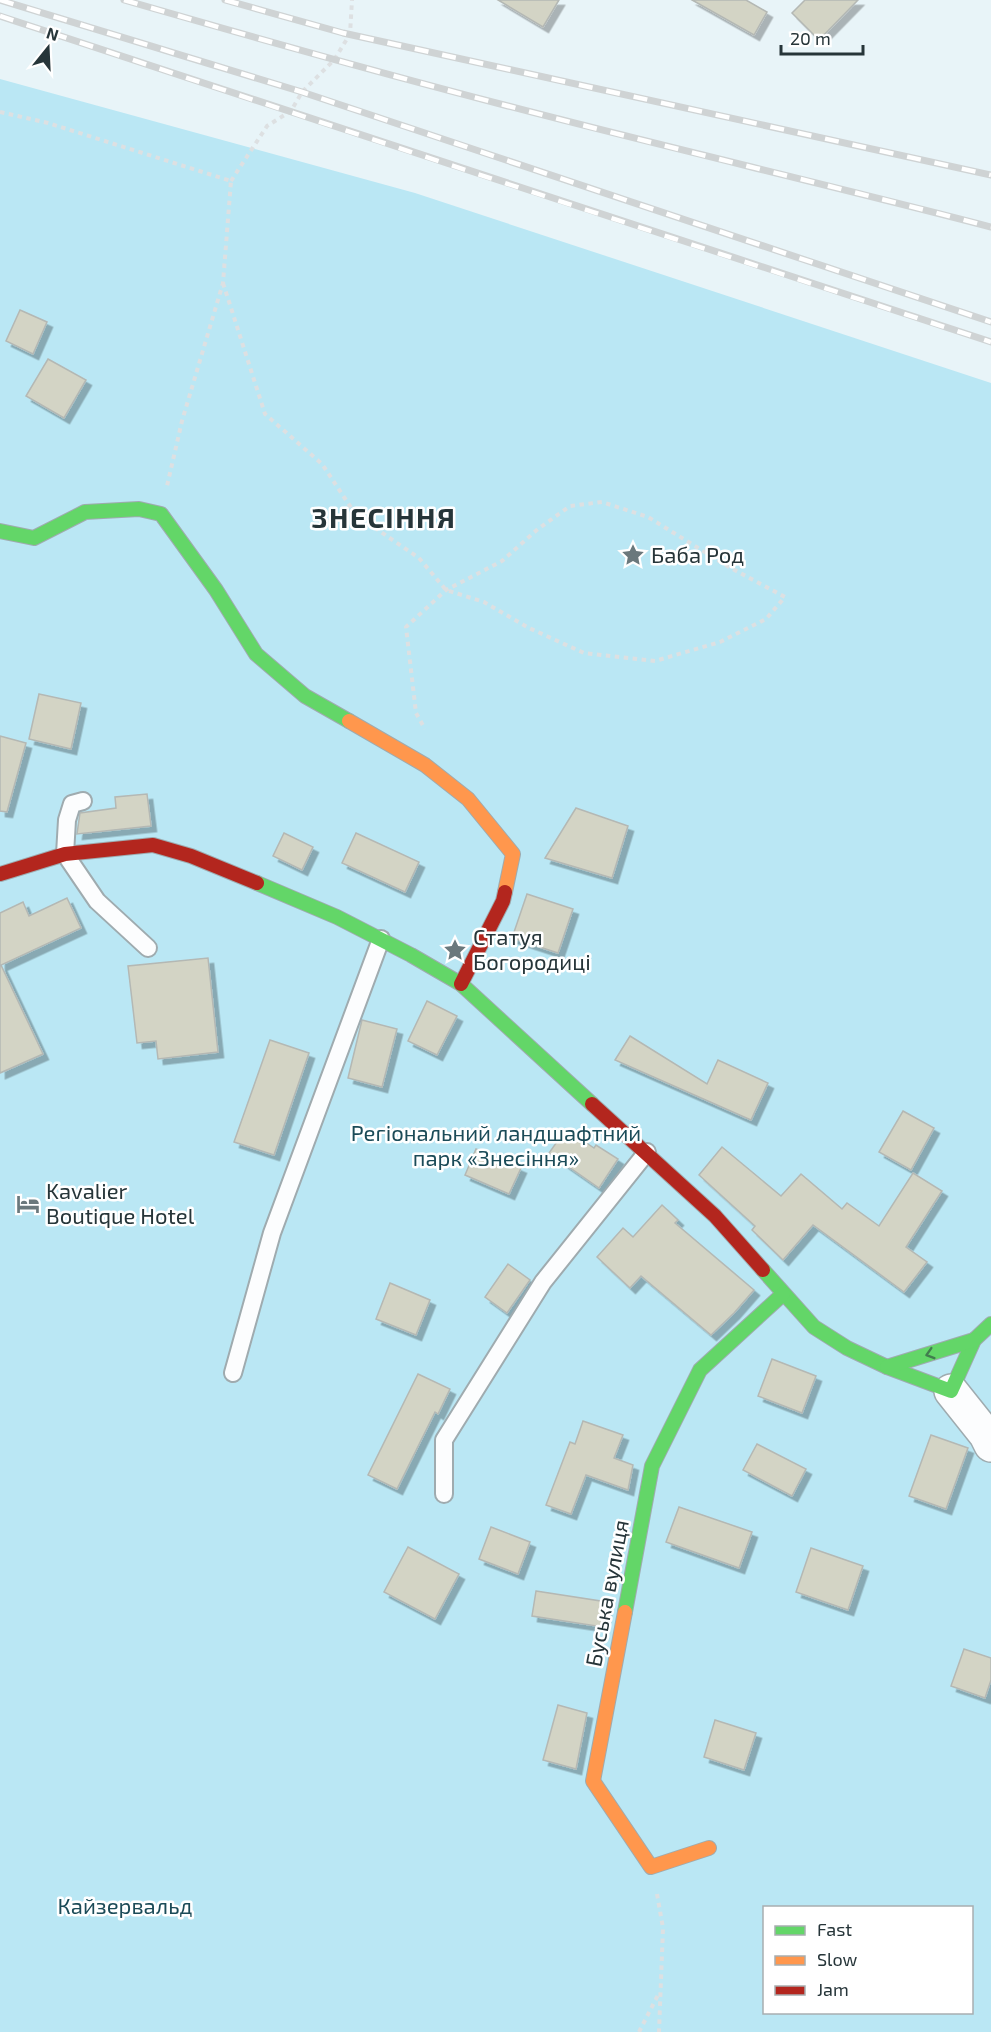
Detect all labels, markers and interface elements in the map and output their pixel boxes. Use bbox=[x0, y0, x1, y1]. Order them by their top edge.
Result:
north arrow bbox=[18, 18, 78, 78]
scale bar bbox=[781, 18, 864, 56]
text: N bbox=[44, 22, 61, 44]
text: 20 m bbox=[790, 27, 831, 49]
district label: ЗНЕСІННЯ bbox=[312, 500, 456, 534]
place label: Баба Род bbox=[651, 541, 744, 567]
place icon: Баба Род bbox=[620, 542, 646, 568]
place label: Статуя Богородиці bbox=[473, 923, 591, 974]
place icon: Статуя Богородиці bbox=[442, 937, 468, 963]
park label: Регіональний ландшафтний парк «Знесіння» bbox=[351, 1119, 641, 1170]
place label: Kavalier Boutique Hotel bbox=[46, 1177, 195, 1228]
hotel icon: Kavalier Boutique Hotel bbox=[15, 1191, 41, 1217]
one-way arrow bbox=[925, 1347, 936, 1359]
street label: Буська вулиця bbox=[579, 1517, 634, 1669]
park label: Кайзервальд bbox=[58, 1892, 192, 1918]
legend bbox=[763, 1906, 973, 2014]
text: Fast bbox=[817, 1918, 852, 1940]
text: Slow bbox=[817, 1948, 858, 1970]
text: Jam bbox=[817, 1978, 849, 2000]

